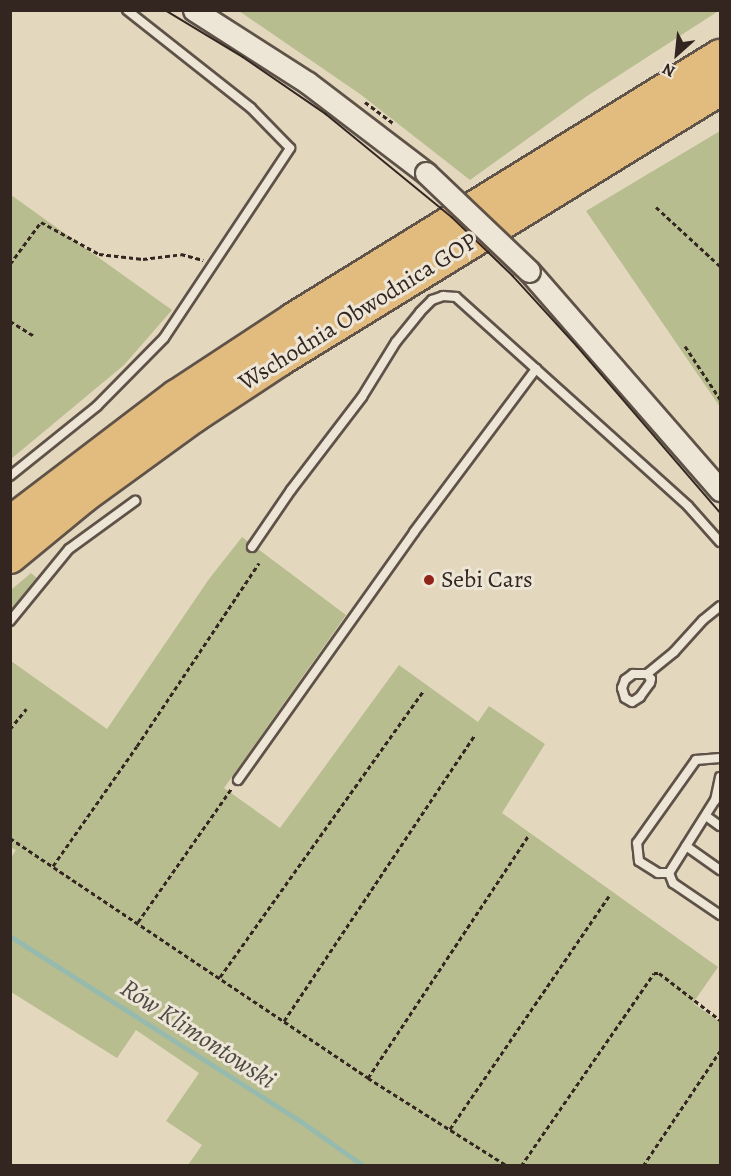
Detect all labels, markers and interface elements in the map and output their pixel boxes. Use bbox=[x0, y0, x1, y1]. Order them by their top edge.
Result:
north arrow bbox=[647, 24, 707, 84]
text: N bbox=[659, 58, 679, 82]
street label: Wschodnia Obwodnica GOP bbox=[234, 227, 482, 397]
place label: Sebi Cars bbox=[441, 566, 533, 594]
marker: Sebi Cars bbox=[422, 573, 436, 587]
water label: Rów Klimontowski bbox=[115, 972, 281, 1096]

